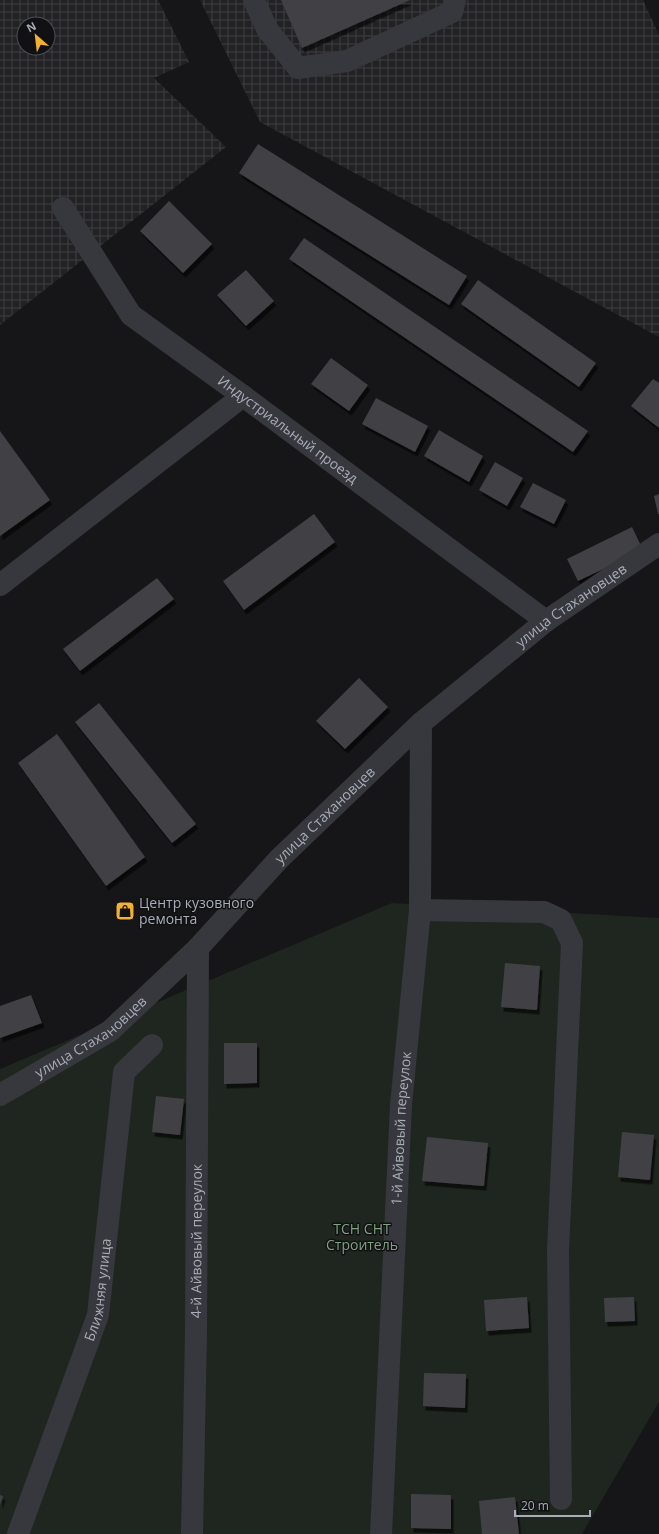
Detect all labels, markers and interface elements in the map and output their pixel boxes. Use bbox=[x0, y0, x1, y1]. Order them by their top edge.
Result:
north arrow bbox=[16, 16, 56, 56]
text: N bbox=[24, 18, 39, 35]
street label: Индустриальный проезд bbox=[214, 371, 362, 487]
street label: улица Стахановцев bbox=[511, 559, 630, 651]
street label: улица Стахановцев bbox=[270, 762, 379, 867]
place label: Центр кузовного ремонта bbox=[139, 893, 254, 928]
shop icon: Центр кузовного ремонта bbox=[114, 900, 136, 922]
street label: улица Стахановцев bbox=[31, 992, 150, 1082]
street label: 1-й Айвовый переулок bbox=[386, 1050, 415, 1206]
street label: 4-й Айвовый переулок bbox=[186, 1163, 206, 1318]
park label: ТСН СНТ Строитель bbox=[326, 1219, 398, 1254]
street label: Ближняя улица bbox=[79, 1237, 115, 1344]
scale bar bbox=[515, 1492, 590, 1518]
text: 20 m bbox=[521, 1497, 549, 1514]

